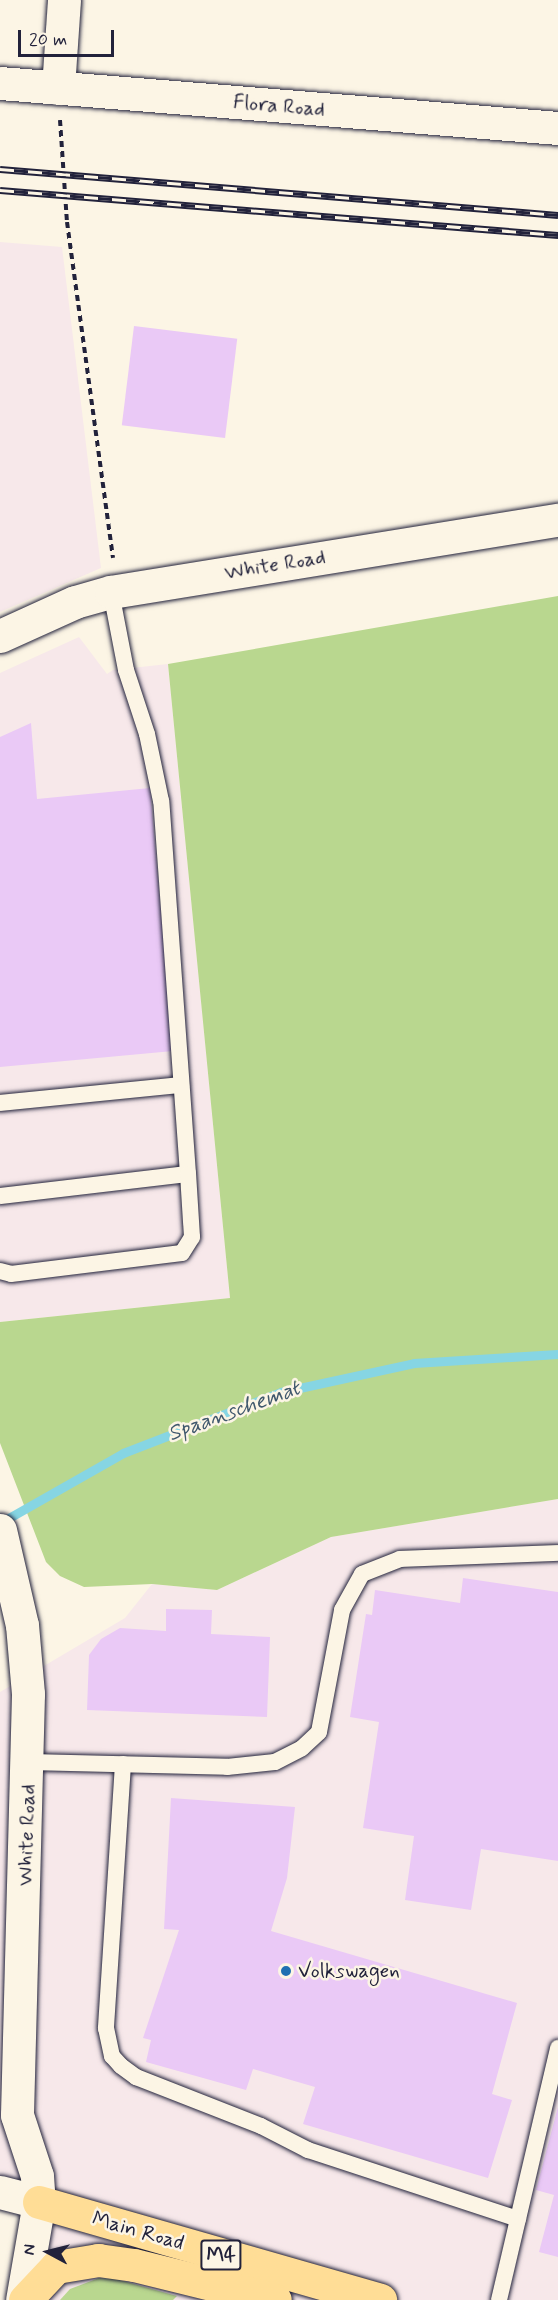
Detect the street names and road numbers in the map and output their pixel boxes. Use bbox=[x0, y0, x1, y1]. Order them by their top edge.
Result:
street label: Flora Road bbox=[232, 89, 326, 123]
street label: White Road bbox=[222, 545, 328, 585]
street label: White Road bbox=[13, 1783, 41, 1887]
street label: Main Road bbox=[90, 2206, 186, 2256]
road number: M4 bbox=[200, 2238, 242, 2272]

